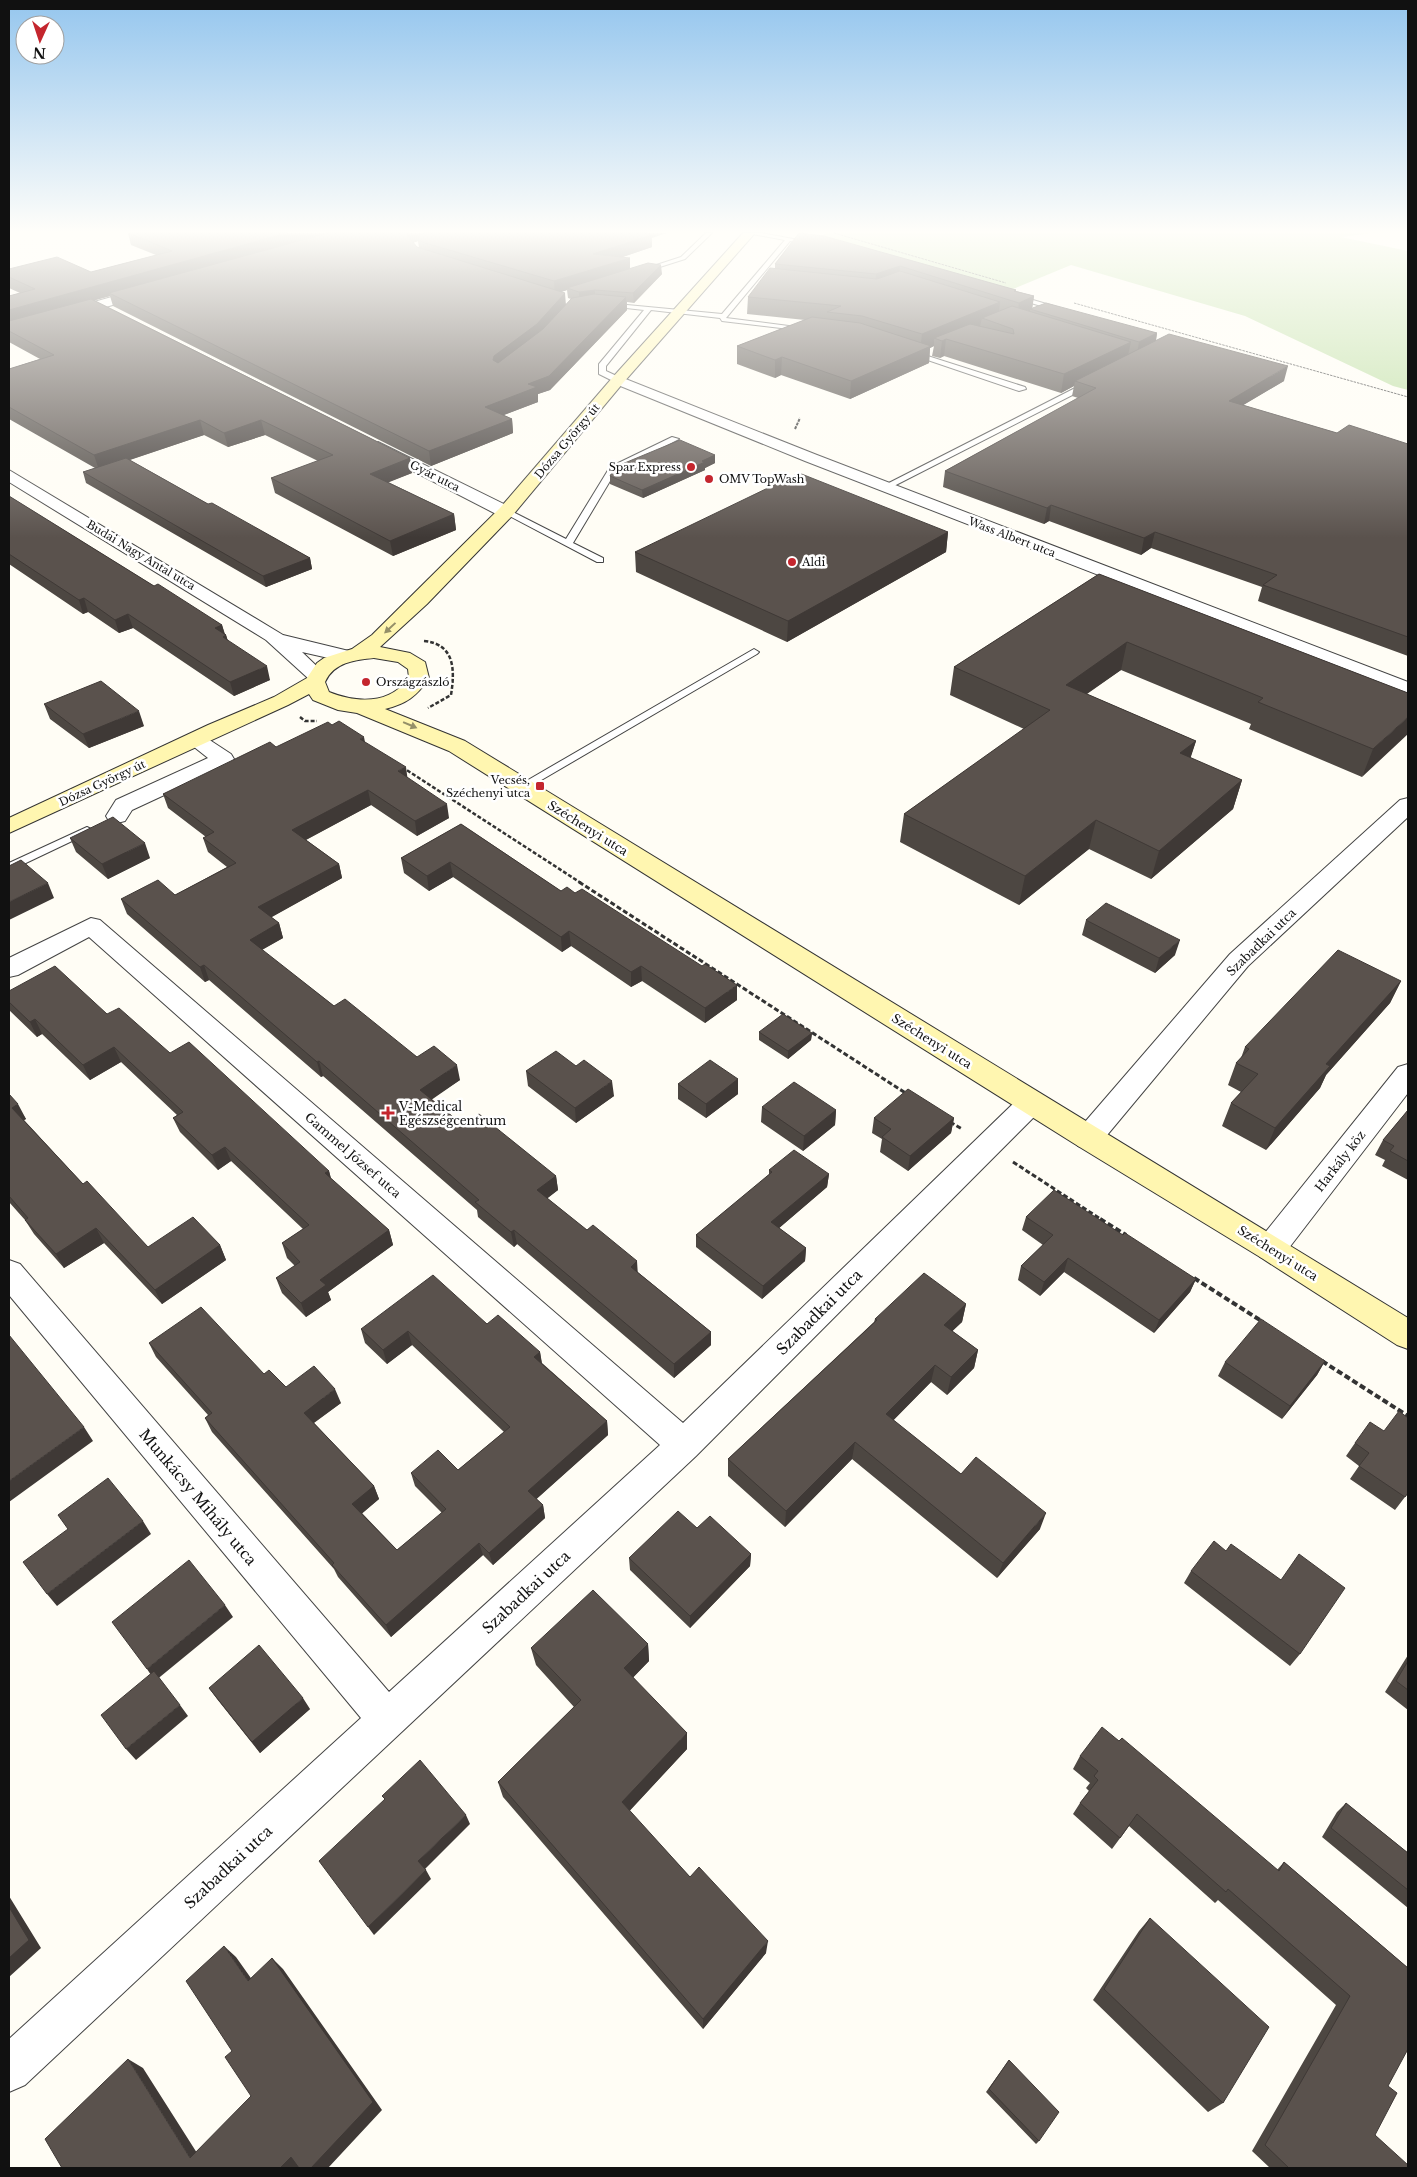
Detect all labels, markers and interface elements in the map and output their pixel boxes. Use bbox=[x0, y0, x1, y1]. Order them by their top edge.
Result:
north arrow bbox=[15, 15, 65, 65]
text: N bbox=[32, 44, 46, 62]
street label: Dózsa György út bbox=[532, 400, 603, 481]
street label: Gyár utca bbox=[408, 457, 463, 495]
place label: Spar Express bbox=[609, 460, 681, 474]
marker: Spar Express bbox=[685, 461, 697, 473]
place label: OMV TopWash bbox=[719, 472, 805, 486]
marker: OMV TopWash bbox=[703, 473, 715, 485]
street label: Wass Albert utca bbox=[965, 514, 1058, 560]
street label: Budai Nagy Antal utca bbox=[84, 517, 199, 593]
place label: Aldi bbox=[801, 555, 825, 569]
marker: Aldi bbox=[786, 556, 798, 568]
one-way arrow bbox=[384, 622, 396, 634]
place label: Országzászló bbox=[376, 675, 450, 689]
marker: Országzászló bbox=[360, 676, 372, 688]
one-way arrow bbox=[403, 721, 417, 729]
street label: Dózsa György út bbox=[57, 756, 148, 809]
place label: Vecsés, Széchenyi utca bbox=[446, 773, 531, 800]
marker: Vecsés, Széchenyi utca bbox=[534, 780, 546, 792]
street label: Széchenyi utca bbox=[545, 797, 631, 859]
street label: Szabadkai utca bbox=[1223, 905, 1299, 979]
street label: Széchenyi utca bbox=[889, 1010, 975, 1072]
place label: V-Medical Egészségcentrum bbox=[398, 1099, 506, 1128]
marker: V-Medical Egészségcentrum bbox=[381, 1106, 395, 1120]
street label: Gammel József utca bbox=[302, 1109, 404, 1201]
street label: Harkály köz bbox=[1311, 1127, 1369, 1195]
street label: Széchenyi utca bbox=[1235, 1222, 1321, 1284]
street label: Szabadkai utca bbox=[772, 1265, 866, 1359]
street label: Munkácsy Mihály utca bbox=[135, 1425, 261, 1570]
street label: Szabadkai utca bbox=[478, 1546, 574, 1638]
street label: Szabadkai utca bbox=[180, 1821, 276, 1913]

